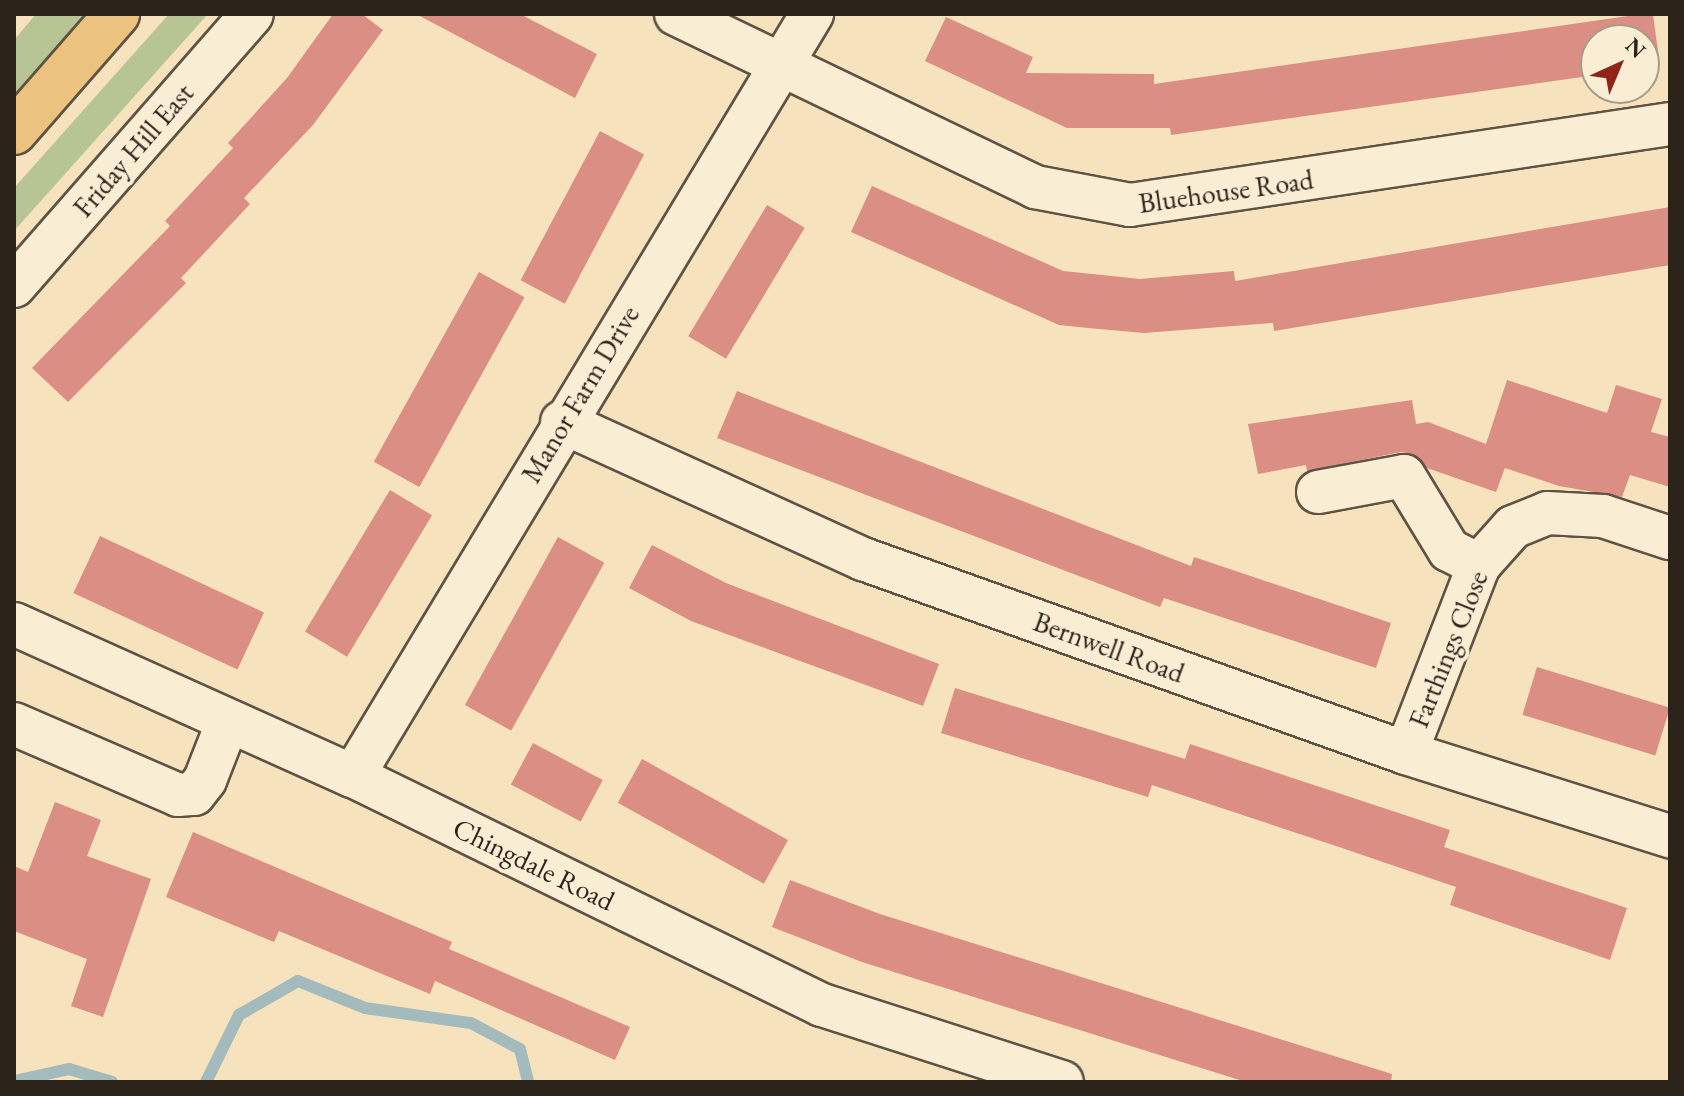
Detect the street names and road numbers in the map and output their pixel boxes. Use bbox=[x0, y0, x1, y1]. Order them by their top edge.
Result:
street label: Friday Hill East bbox=[66, 76, 200, 224]
street label: Bluehouse Road bbox=[1137, 162, 1315, 220]
street label: Manor Farm Drive bbox=[514, 299, 646, 489]
street label: Farthings Close bbox=[1401, 566, 1495, 732]
street label: Bernwell Road bbox=[1029, 604, 1189, 690]
street label: Chingdale Road bbox=[448, 810, 620, 918]

